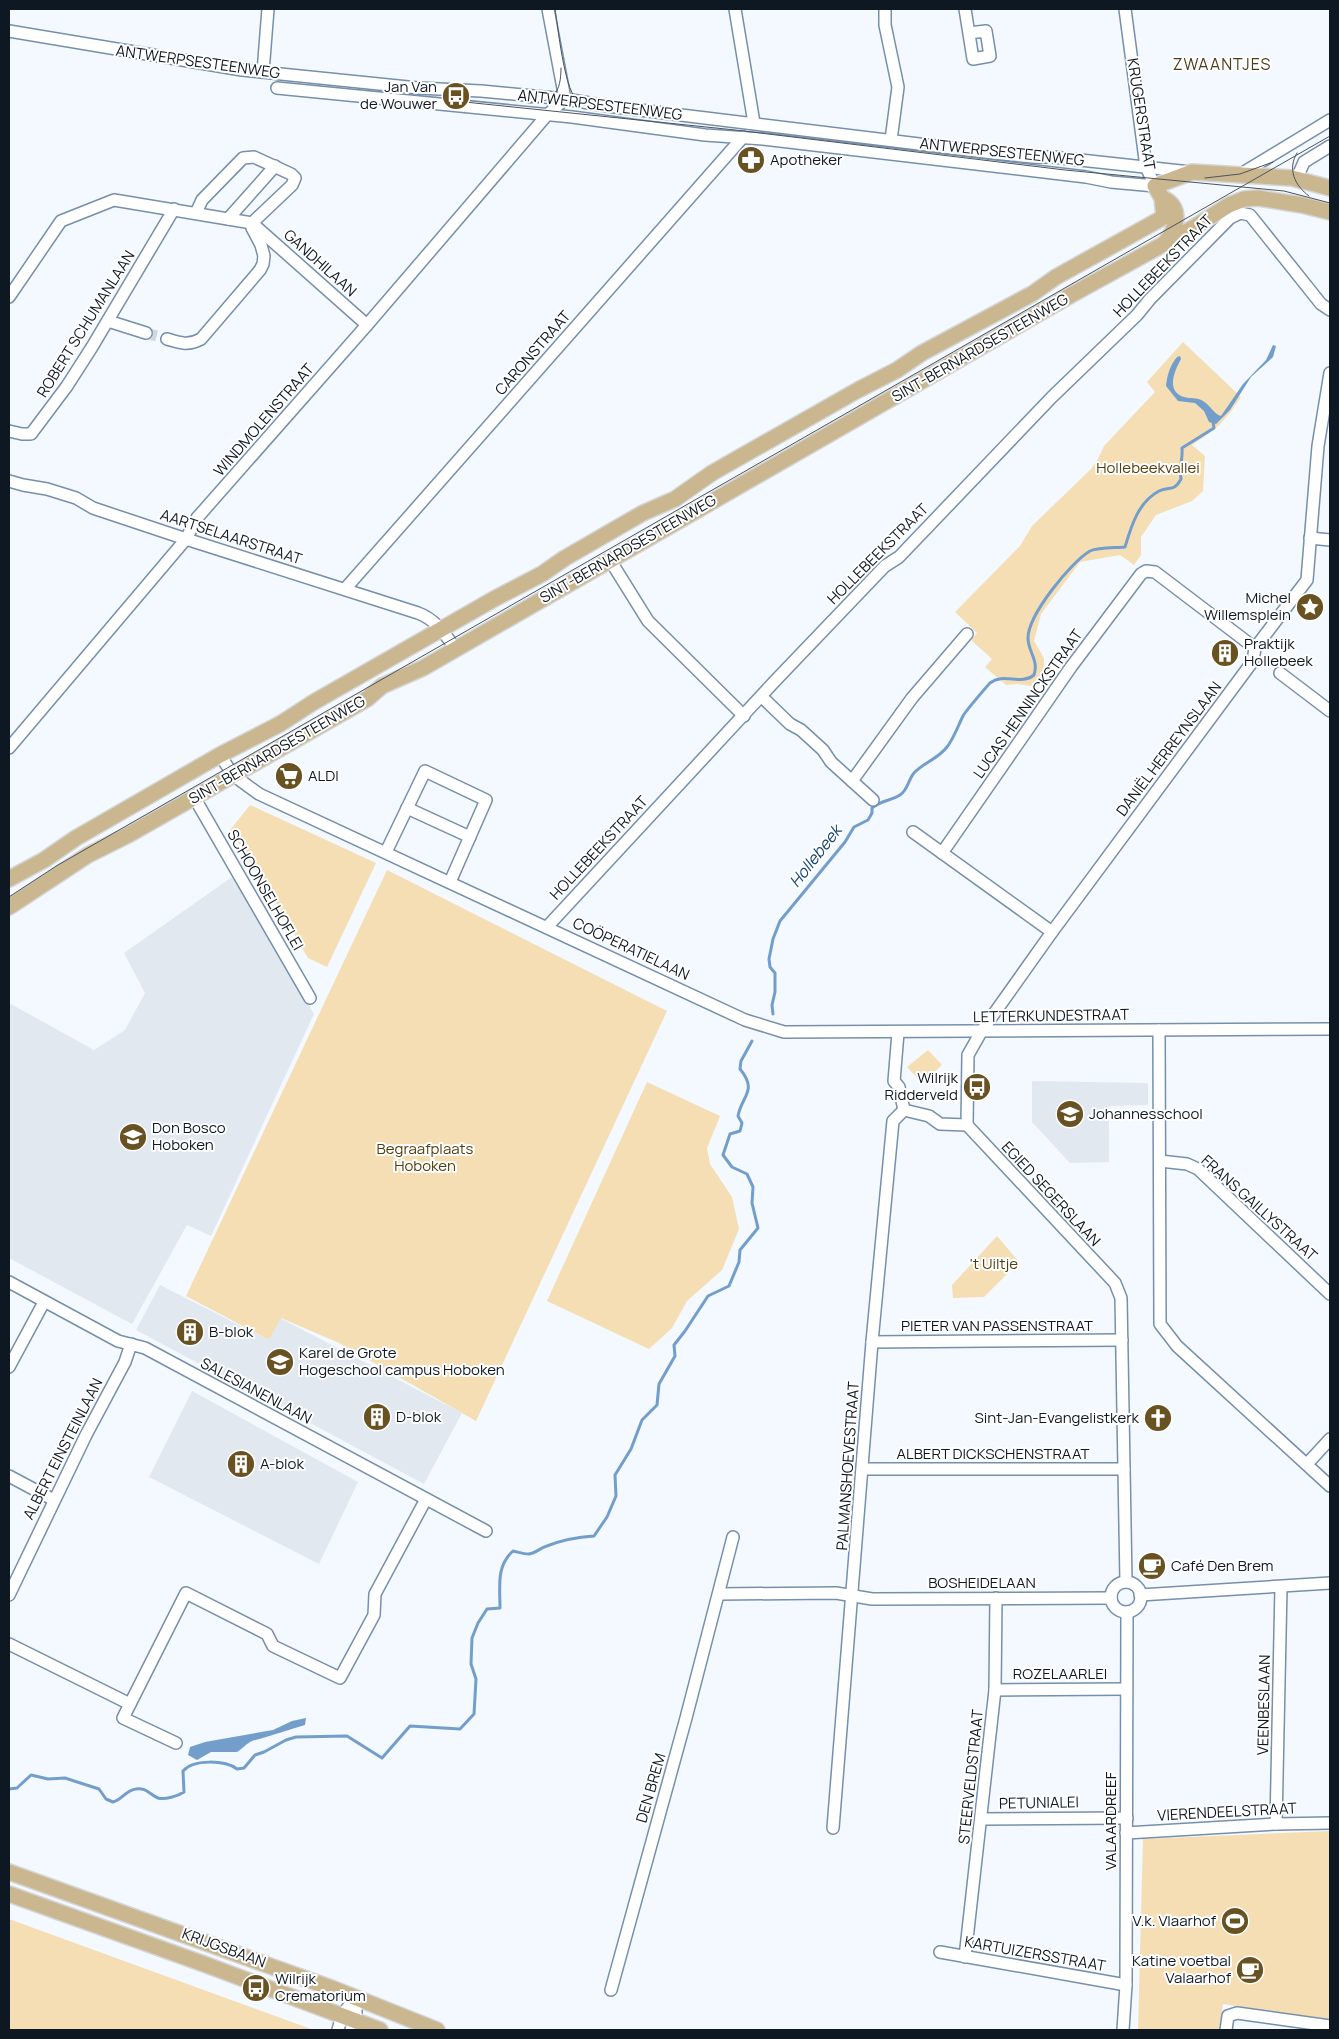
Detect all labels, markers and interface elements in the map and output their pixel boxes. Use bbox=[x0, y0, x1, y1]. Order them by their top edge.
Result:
street label: ANTWERPSESTEENWEG bbox=[115, 40, 282, 83]
district label: ZWAANTJES bbox=[1173, 53, 1271, 75]
street label: KRUGERSTRAAT bbox=[1122, 57, 1161, 171]
place label: Jan Van de Wouwer bbox=[360, 76, 438, 114]
bus stop icon: Jan Van de Wouwer bbox=[441, 81, 471, 111]
street label: ANTWERPSESTEENWEG bbox=[517, 84, 684, 125]
street label: ANTWERPSESTEENWEG bbox=[919, 132, 1086, 171]
pharmacy icon: Apotheker bbox=[736, 145, 766, 175]
place label: Apotheker bbox=[770, 149, 843, 170]
street label: HOLLEBEEKSTRAAT bbox=[1108, 210, 1217, 322]
street label: GANDHILAAN bbox=[279, 224, 361, 301]
street label: ROBERT SCHUMANLAAN bbox=[32, 246, 139, 401]
street label: SINT-BERNARDSESTEENWEG bbox=[888, 288, 1072, 407]
street label: CARONSTRAAT bbox=[490, 306, 575, 399]
street label: WINDMOLENSTRAAT bbox=[209, 359, 319, 481]
park label: Hollebeekvallei bbox=[1096, 457, 1200, 478]
street label: SINT-BERNARDSESTEENWEG bbox=[536, 489, 720, 608]
street label: HOLLEBEEKSTRAAT bbox=[822, 498, 933, 609]
street label: AARTSELAARSTRAAT bbox=[158, 504, 305, 569]
place label: Michel Willemsplein bbox=[1204, 587, 1291, 625]
place icon: Michel Willemsplein bbox=[1295, 592, 1325, 622]
street label: LUCAS HENNINCKSTRAAT bbox=[968, 625, 1087, 782]
place label: Praktijk Hollebeek bbox=[1244, 633, 1313, 671]
building icon: Praktijk Hollebeek bbox=[1210, 638, 1240, 668]
street label: DANIËL HERREYNSLAAN bbox=[1111, 677, 1226, 820]
street label: SINT-BERNARDSESTEENWEG bbox=[185, 690, 369, 809]
supermarket icon: ALDI bbox=[274, 761, 304, 791]
place label: ALDI bbox=[308, 765, 339, 786]
street label: HOLLEBEEKSTRAAT bbox=[545, 791, 652, 904]
water label: Hollebeek bbox=[784, 819, 848, 892]
street label: SCHOONSELHOFLEI bbox=[222, 826, 309, 954]
street label: COÖPERATIELAAN bbox=[569, 912, 693, 985]
street label: LETTERKUNDESTRAAT bbox=[973, 1004, 1129, 1027]
place label: Wilrijk Ridderveld bbox=[885, 1067, 959, 1105]
bus stop icon: Wilrijk Ridderveld bbox=[962, 1072, 992, 1102]
school or university icon: Johannesschool bbox=[1055, 1099, 1085, 1129]
place label: Johannesschool bbox=[1089, 1103, 1203, 1124]
place label: Don Bosco Hoboken bbox=[152, 1117, 226, 1155]
school or university icon: Don Bosco Hoboken bbox=[118, 1122, 148, 1152]
street label: EGIED SEGERSLAAN bbox=[997, 1137, 1106, 1251]
park label: Begraafplaats Hoboken bbox=[377, 1138, 474, 1176]
street label: FRANS GAILLYSTRAAT bbox=[1197, 1150, 1322, 1265]
park label: 't Uiltje bbox=[970, 1253, 1018, 1274]
street label: PIETER VAN PASSENSTRAAT bbox=[901, 1315, 1093, 1336]
building icon: B-blok bbox=[175, 1317, 205, 1347]
place label: B-blok bbox=[209, 1321, 254, 1342]
place label: Karel de Grote Hogeschool campus Hoboken bbox=[299, 1342, 505, 1380]
school or university icon: Karel de Grote Hogeschool campus Hoboken bbox=[265, 1347, 295, 1377]
street label: SALESIANENLAAN bbox=[197, 1352, 316, 1429]
street label: ALBERT EINSTEINLAAN bbox=[18, 1374, 107, 1523]
street label: PALMANSHOEVESTRAAT bbox=[831, 1381, 864, 1551]
building icon: D-blok bbox=[362, 1402, 392, 1432]
church icon: Sint-Jan-Evangelistkerk bbox=[1143, 1403, 1173, 1433]
place label: D-blok bbox=[396, 1406, 442, 1427]
place label: Sint-Jan-Evangelistkerk bbox=[975, 1407, 1140, 1428]
street label: ALBERT DICKSCHENSTRAAT bbox=[897, 1443, 1090, 1464]
building icon: A-blok bbox=[226, 1449, 256, 1479]
place label: A-blok bbox=[260, 1453, 304, 1474]
cafe icon: Café Den Brem bbox=[1137, 1551, 1167, 1581]
place label: Café Den Brem bbox=[1171, 1555, 1273, 1576]
street label: BOSHEIDELAAN bbox=[928, 1572, 1036, 1593]
street label: VEENBESLAAN bbox=[1252, 1655, 1275, 1755]
street label: ROZELAARLEI bbox=[1013, 1663, 1107, 1684]
street label: STEERVELDSTRAAT bbox=[953, 1709, 988, 1845]
street label: DEN BREM bbox=[631, 1751, 670, 1825]
street label: VALAARDREEF bbox=[1100, 1771, 1121, 1870]
street label: PETUNIALEI bbox=[999, 1791, 1079, 1814]
street label: VIERENDEELSTRAAT bbox=[1157, 1797, 1297, 1826]
sports icon: V.k. Vlaarhof bbox=[1220, 1906, 1250, 1936]
place label: V.k. Vlaarhof bbox=[1132, 1910, 1217, 1931]
street label: KRIJGSBAAN bbox=[179, 1923, 269, 1972]
street label: KARTUIZERSSTRAAT bbox=[963, 1931, 1107, 1976]
place label: Katine voetbal Valaarhof bbox=[1132, 1950, 1232, 1988]
cafe icon: Katine voetbal Valaarhof bbox=[1235, 1955, 1265, 1985]
place label: Wilrijk Crematorium bbox=[275, 1968, 366, 2006]
bus stop icon: Wilrijk Crematorium bbox=[241, 1973, 271, 2003]

